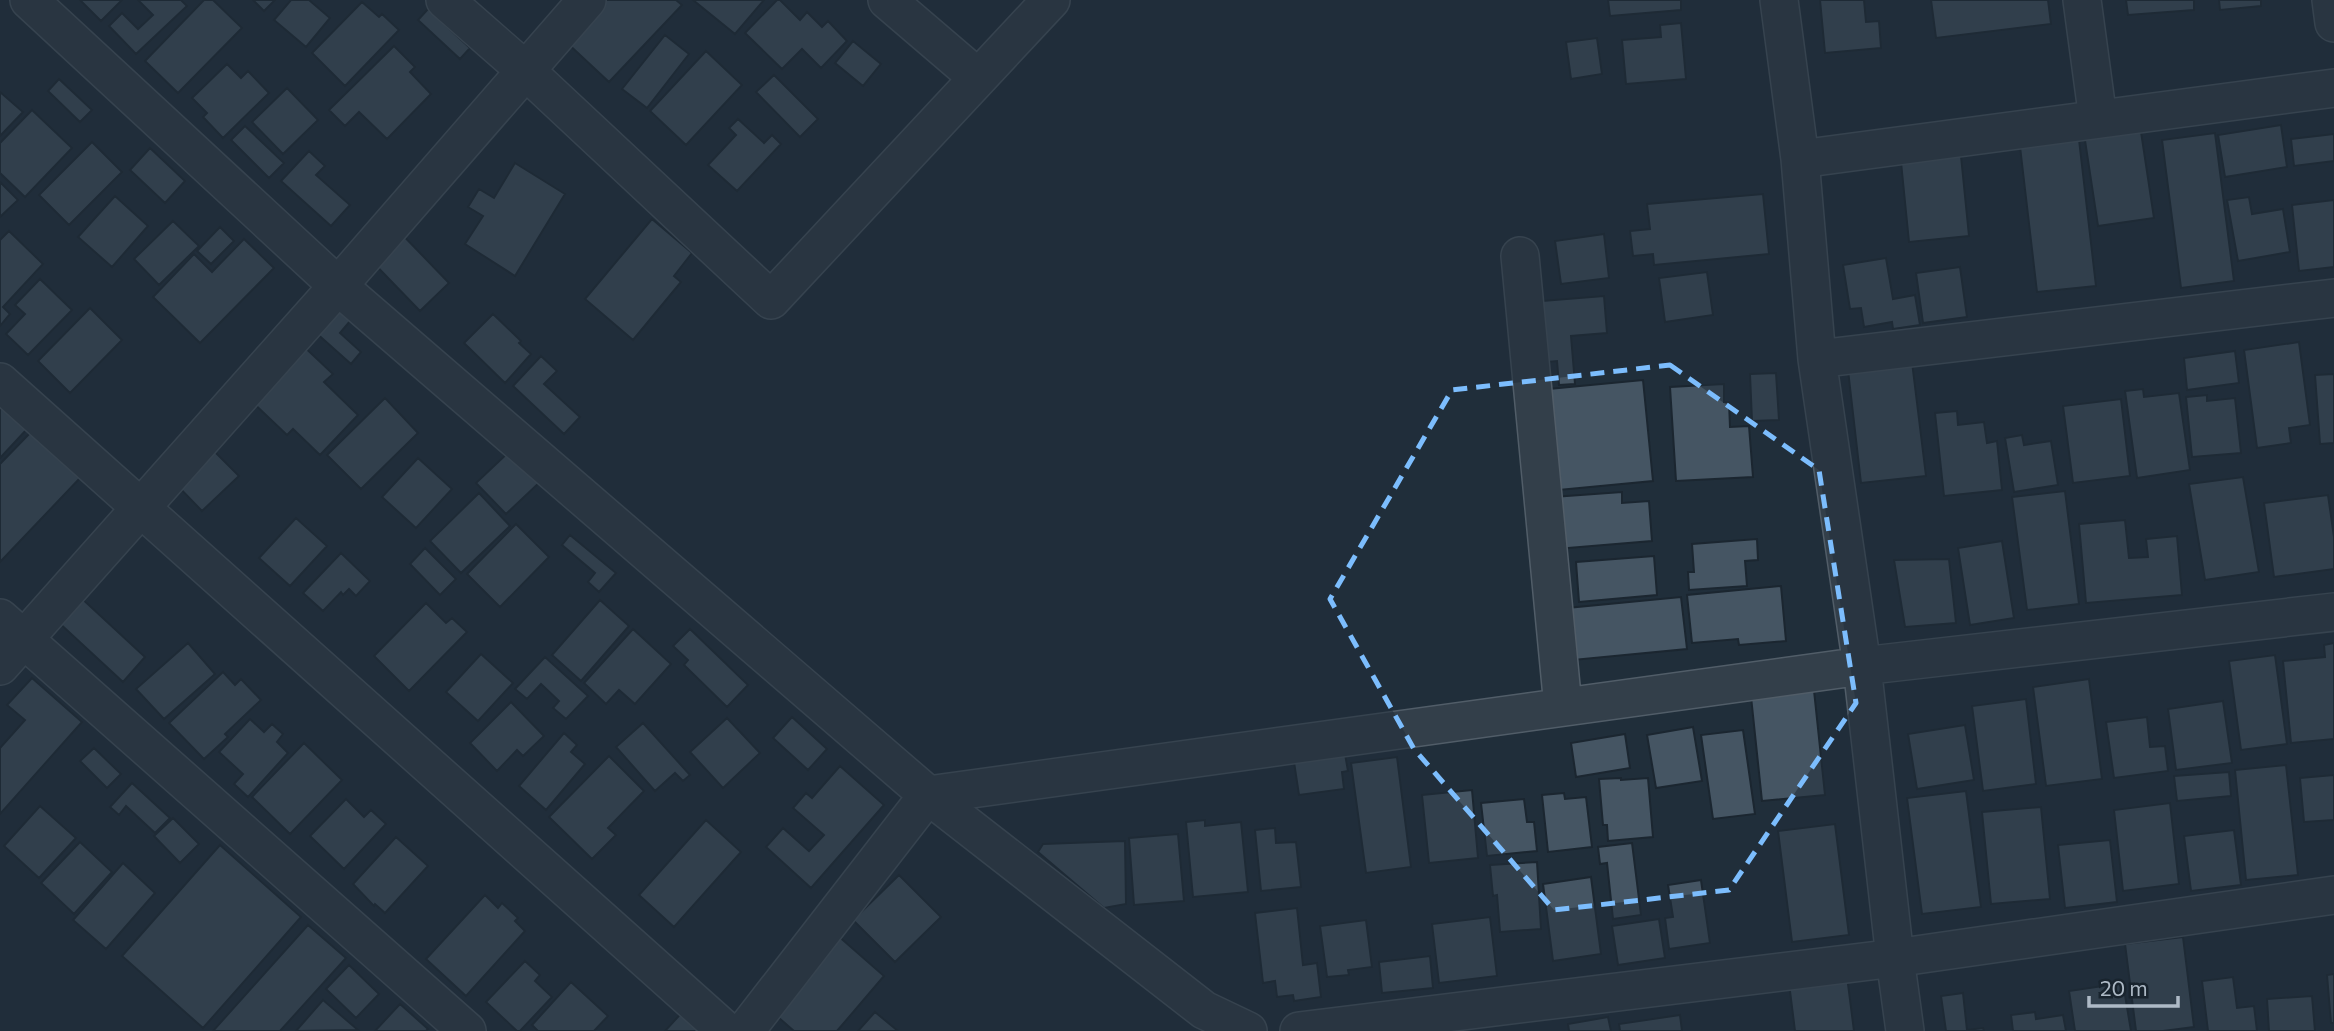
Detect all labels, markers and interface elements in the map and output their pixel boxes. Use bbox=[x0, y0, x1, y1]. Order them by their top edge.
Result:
scale bar bbox=[2089, 964, 2178, 1008]
text: 20 m bbox=[2100, 975, 2148, 1000]

